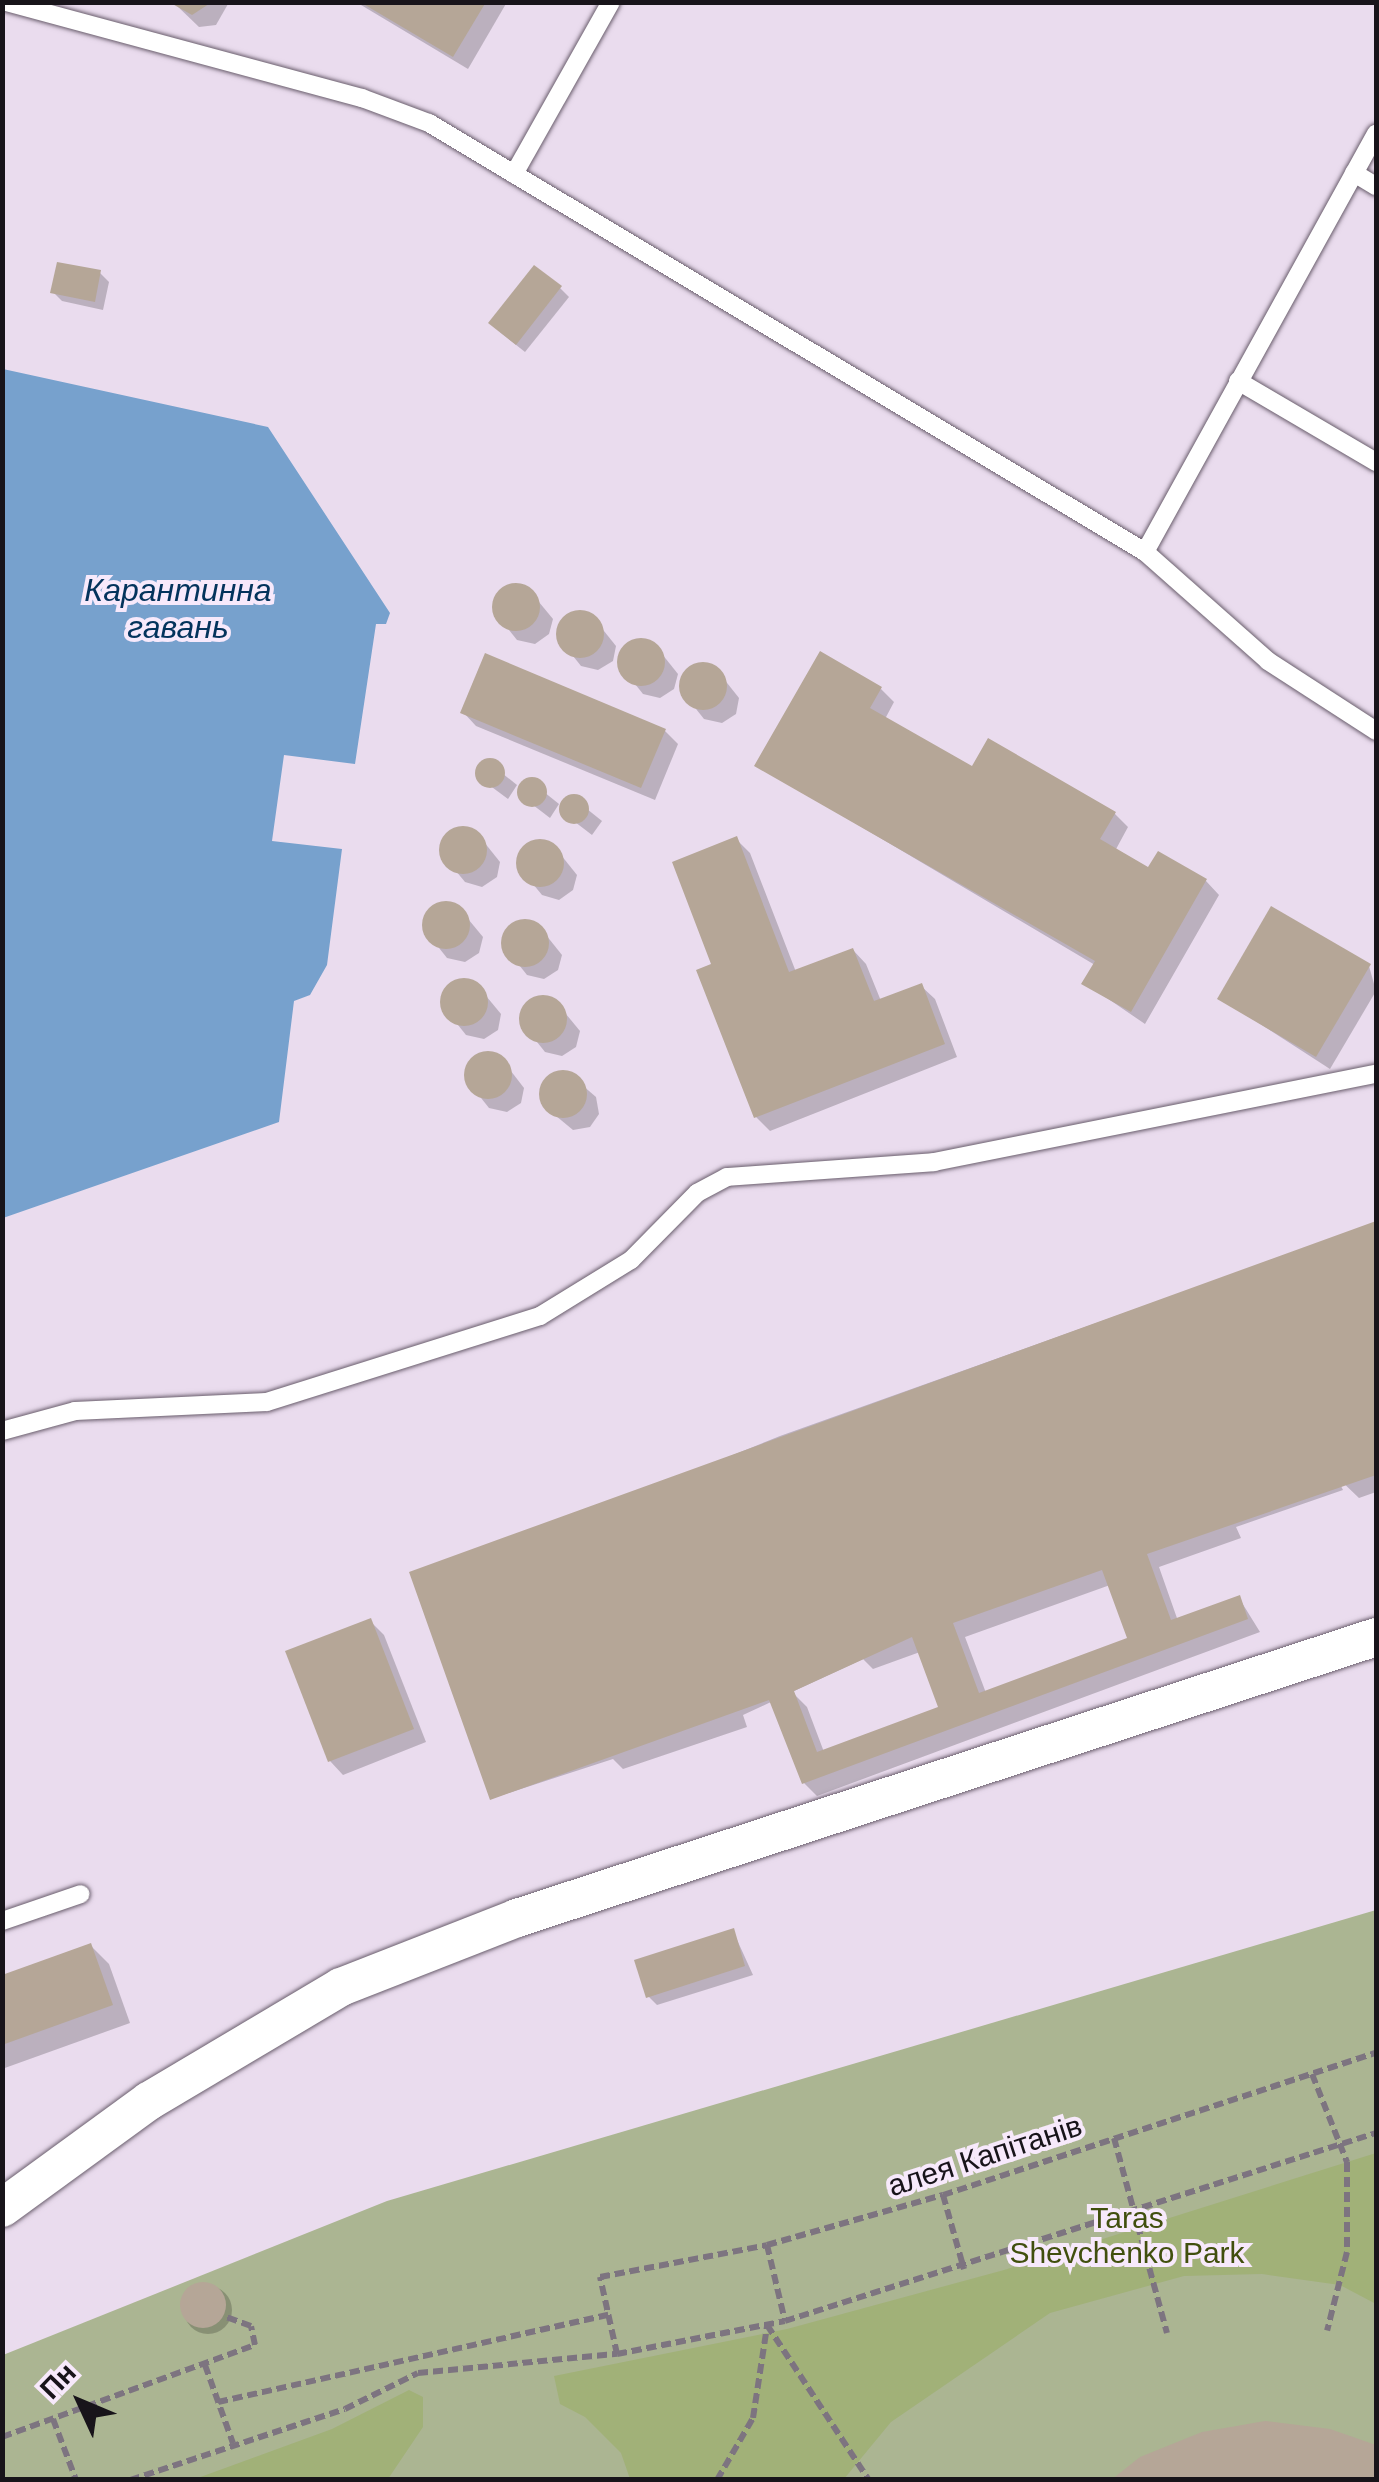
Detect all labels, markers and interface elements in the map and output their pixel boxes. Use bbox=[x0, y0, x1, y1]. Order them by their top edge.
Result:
water label: Карантинна гавань bbox=[84, 572, 272, 647]
street label: алея Капітанів bbox=[883, 2108, 1087, 2204]
park label: Taras Shevchenko Park bbox=[1009, 2200, 1245, 2270]
north arrow bbox=[30, 2352, 130, 2452]
text: Пн bbox=[34, 2357, 82, 2405]

